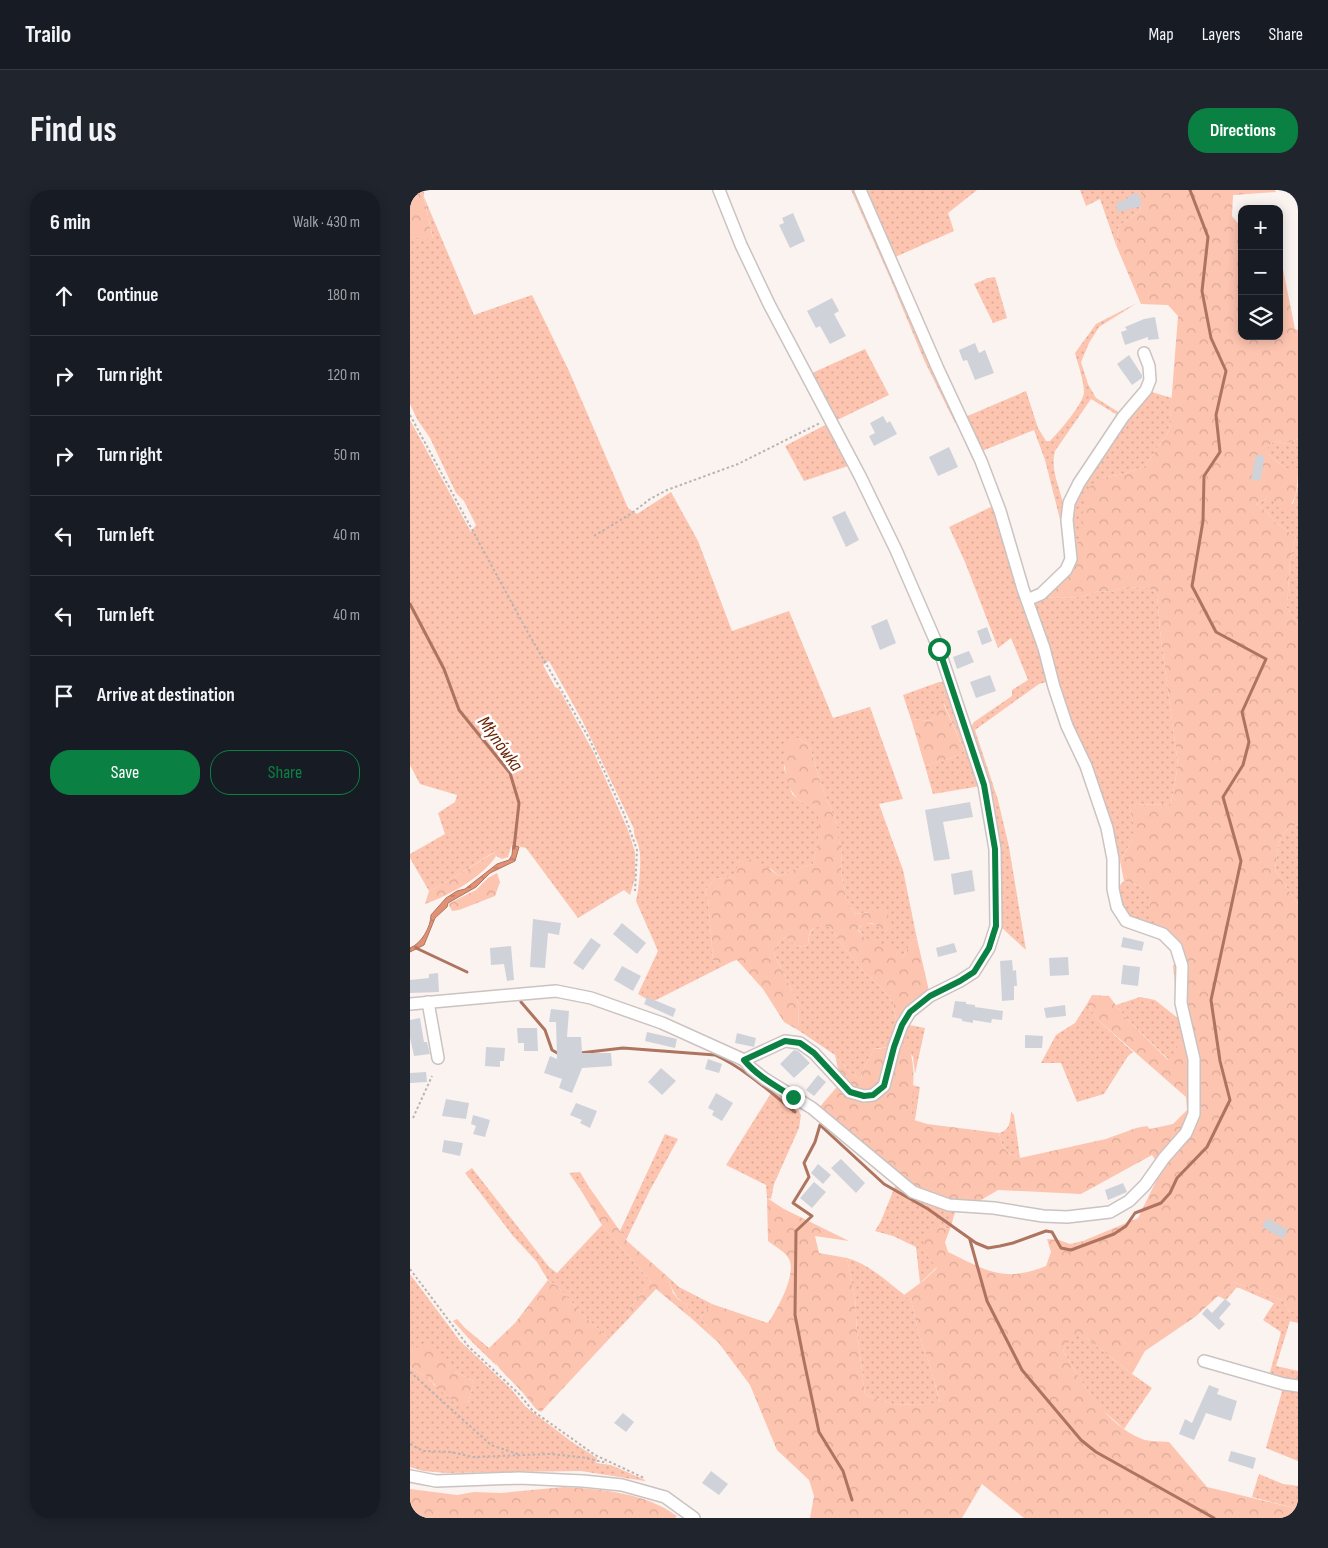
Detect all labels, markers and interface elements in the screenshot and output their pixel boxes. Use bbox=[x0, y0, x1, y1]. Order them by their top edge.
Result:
text: Trailo bbox=[25, 20, 71, 49]
text: Map bbox=[1149, 24, 1174, 45]
text: Layers bbox=[1202, 24, 1241, 45]
text: Share bbox=[1269, 24, 1303, 45]
button: Directions bbox=[1188, 108, 1298, 153]
text: Find us bbox=[30, 109, 117, 152]
map controls bbox=[1238, 205, 1283, 340]
button: + bbox=[1238, 205, 1283, 250]
text: 6 min bbox=[50, 210, 91, 235]
text: Walk · 430 m bbox=[293, 213, 360, 232]
button: − bbox=[1238, 250, 1283, 295]
icon: ahead bbox=[50, 282, 78, 310]
text: Continue bbox=[97, 284, 158, 307]
text: 180 m bbox=[327, 286, 360, 305]
button: layers bbox=[1238, 295, 1283, 340]
icon: right bbox=[50, 362, 78, 390]
text: Turn right bbox=[97, 364, 162, 387]
text: 120 m bbox=[328, 366, 360, 385]
icon: right bbox=[50, 442, 78, 470]
text: Turn right bbox=[97, 444, 162, 467]
text: 50 m bbox=[334, 446, 360, 465]
icon: left bbox=[50, 522, 78, 550]
text: Turn left bbox=[97, 524, 154, 547]
text: 40 m bbox=[333, 526, 360, 545]
icon: left bbox=[50, 602, 78, 630]
text: Turn left bbox=[97, 604, 154, 627]
text: 40 m bbox=[333, 606, 360, 625]
route start bbox=[928, 638, 951, 661]
icon: arrive bbox=[50, 682, 78, 710]
text: Arrive at destination bbox=[97, 684, 235, 707]
water label: Młynówka bbox=[472, 712, 528, 776]
button: Save bbox=[50, 750, 200, 795]
button: Share bbox=[210, 750, 360, 795]
route end bbox=[782, 1086, 805, 1109]

